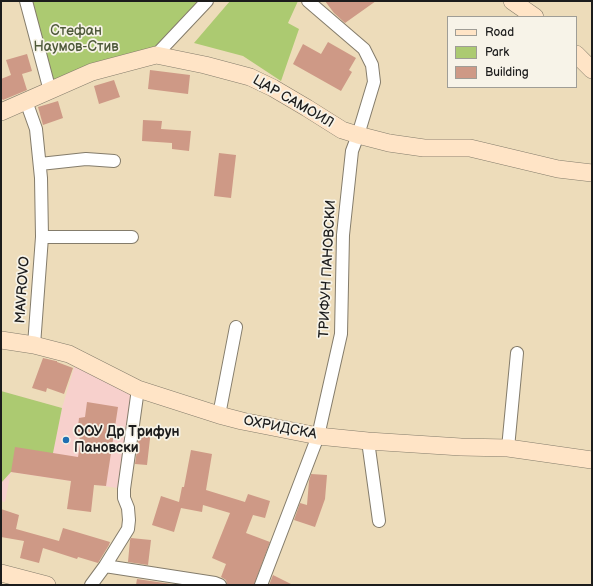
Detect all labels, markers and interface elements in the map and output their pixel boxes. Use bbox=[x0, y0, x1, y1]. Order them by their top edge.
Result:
legend bbox=[447, 16, 577, 88]
park label: Стефан Наумов-Стив bbox=[33, 23, 119, 56]
text: Road bbox=[485, 25, 514, 40]
text: Park bbox=[485, 45, 509, 60]
text: Building bbox=[485, 65, 529, 80]
street label: ЦАР САМОИЛ bbox=[249, 72, 337, 132]
street label: ТРИФУН ПАНОВСКИ bbox=[316, 200, 340, 338]
street label: MAVROVO bbox=[12, 256, 34, 324]
street label: ОХРИДСКА bbox=[242, 413, 318, 443]
place label: ООУ Др Трифун Пановски bbox=[74, 424, 180, 456]
marker: ООУ Др Трифун Пановски bbox=[61, 435, 71, 445]

